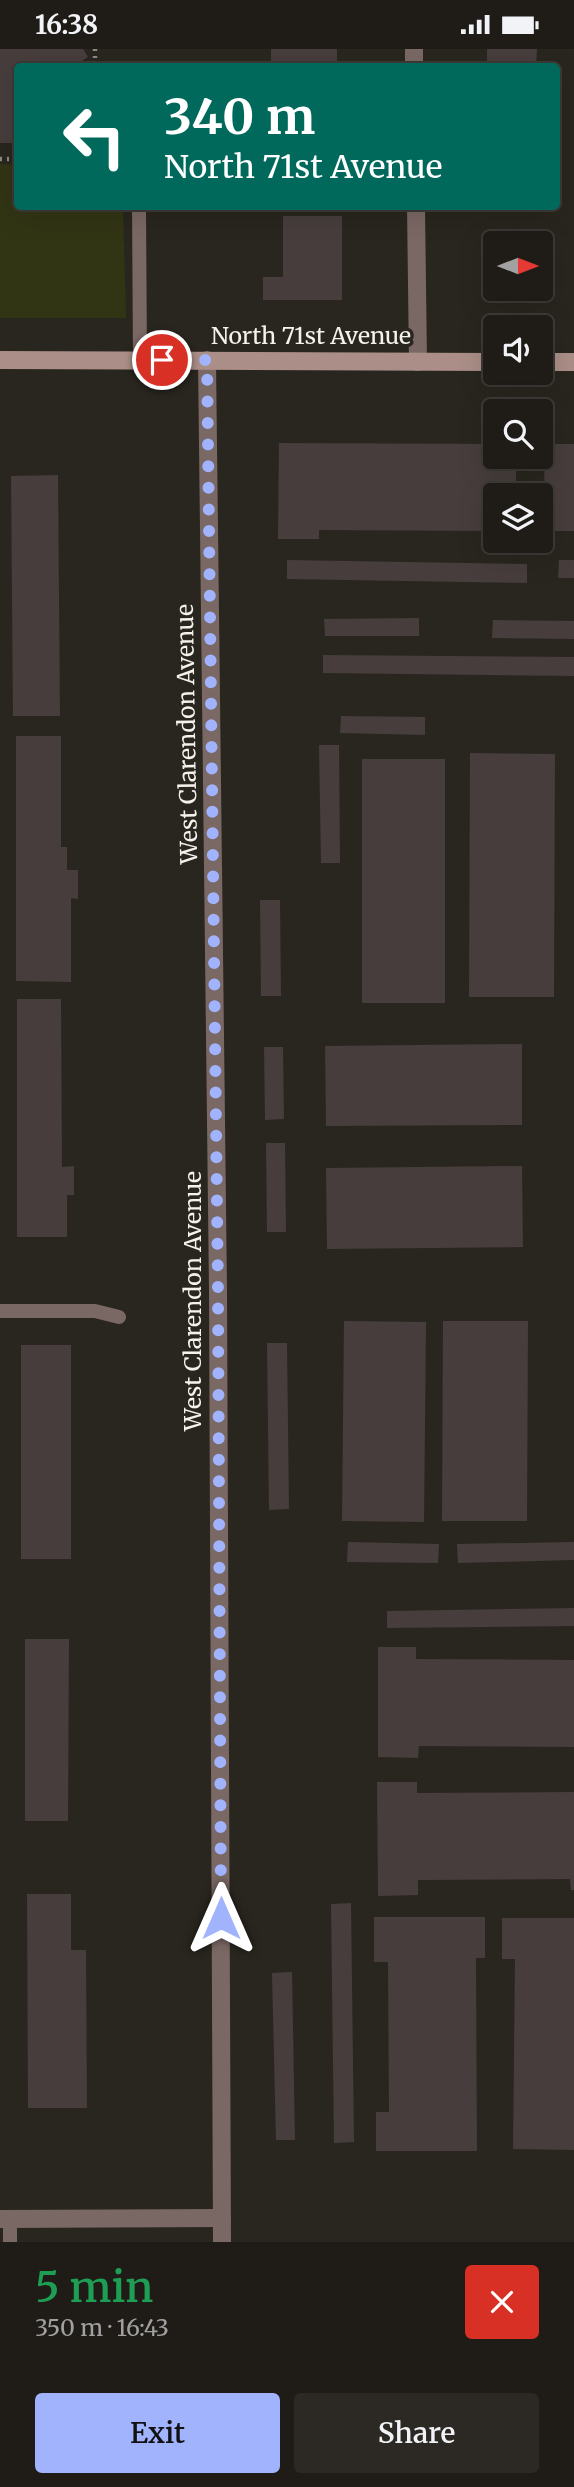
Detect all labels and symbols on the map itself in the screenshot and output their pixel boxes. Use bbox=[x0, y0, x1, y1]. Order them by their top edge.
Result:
north arrow bbox=[483, 231, 553, 301]
street label: North 71st Avenue bbox=[211, 321, 411, 350]
pin bbox=[132, 330, 192, 390]
street label: West Clarendon Avenue bbox=[170, 604, 203, 865]
street label: West Clarendon Avenue bbox=[178, 1171, 207, 1432]
position arrow bbox=[184, 1881, 258, 1955]

